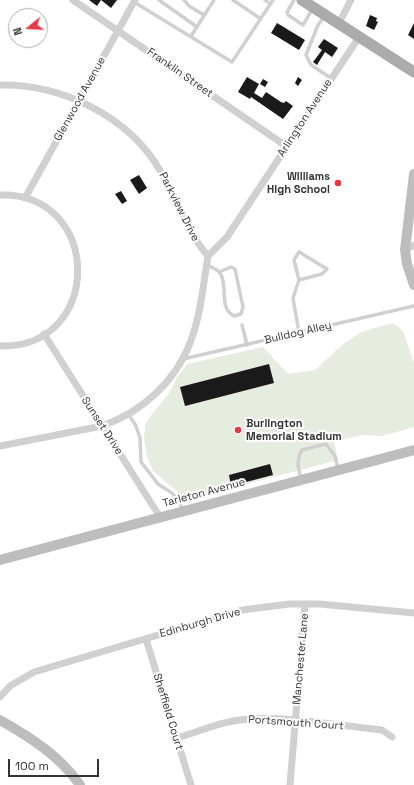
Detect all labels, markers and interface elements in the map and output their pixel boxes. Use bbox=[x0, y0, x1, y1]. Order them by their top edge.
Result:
north arrow bbox=[8, 8, 48, 48]
text: N bbox=[10, 26, 25, 37]
street label: Franklin Street bbox=[144, 45, 216, 101]
street label: Glenwood Avenue bbox=[51, 55, 109, 143]
street label: Arlington Avenue bbox=[275, 77, 335, 159]
street label: Parkview Drive bbox=[156, 170, 202, 244]
place label: Williams High School bbox=[267, 170, 330, 196]
marker: Williams High School bbox=[333, 178, 343, 188]
street label: Bulldog Alley bbox=[263, 319, 333, 347]
street label: Sunset Drive bbox=[78, 394, 126, 458]
place label: Burlington Memorial Stadium bbox=[246, 417, 342, 443]
marker: Burlington Memorial Stadium bbox=[233, 425, 243, 435]
street label: Tarleton Avenue bbox=[161, 476, 247, 510]
street label: Edinburgh Drive bbox=[158, 605, 242, 641]
street label: Manchester Lane bbox=[290, 613, 312, 705]
street label: Sheffield Court bbox=[150, 672, 186, 752]
street label: Portsmouth Court bbox=[248, 713, 344, 733]
scale bar bbox=[10, 751, 101, 777]
text: 100 m bbox=[15, 758, 49, 774]

